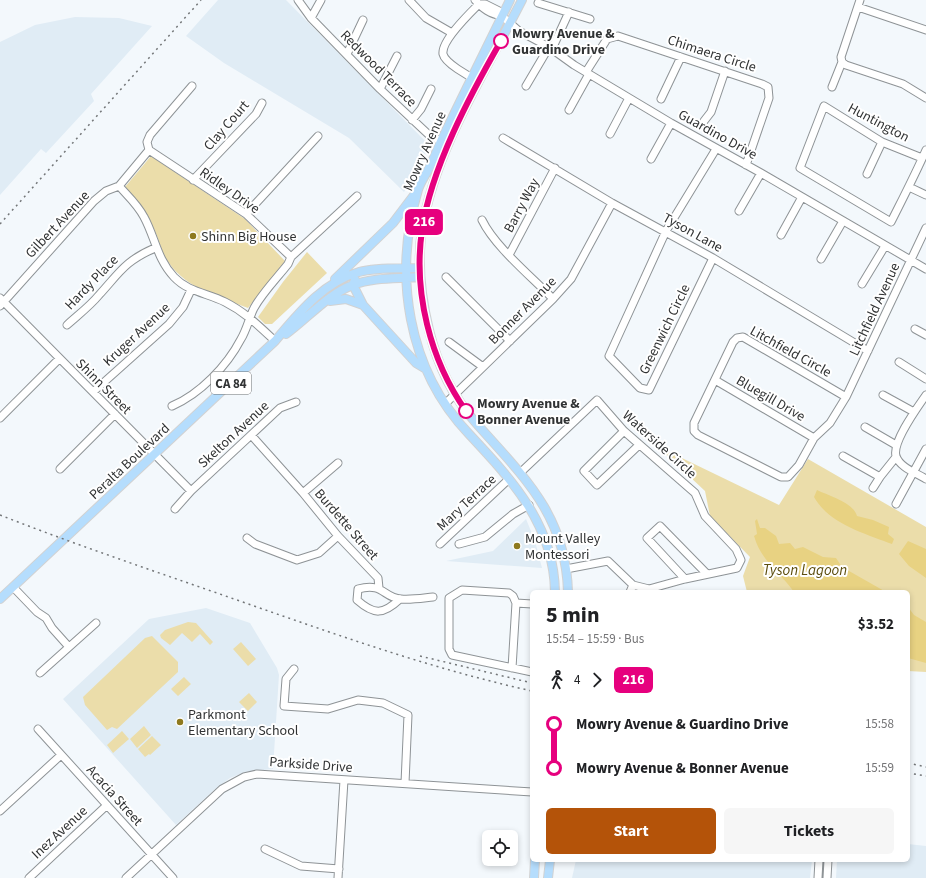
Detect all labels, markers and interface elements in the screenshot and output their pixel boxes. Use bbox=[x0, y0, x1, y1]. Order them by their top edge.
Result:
place label: Mowry Avenue & Guardino Drive bbox=[512, 24, 615, 60]
street label: Redwood Terrace bbox=[335, 26, 421, 112]
street label: Chimaera Circle bbox=[665, 30, 759, 78]
marker: Mowry Avenue & Guardino Drive bbox=[493, 33, 509, 49]
street label: Clay Court bbox=[199, 96, 254, 155]
street label: Huntington bbox=[844, 98, 913, 147]
street label: Guardino Drive bbox=[674, 105, 761, 165]
street label: Mowry Avenue bbox=[398, 108, 451, 195]
street label: Ridley Drive bbox=[195, 163, 264, 219]
street label: Barry Way bbox=[499, 174, 545, 236]
street label: Gilbert Avenue bbox=[21, 186, 94, 263]
street label: Tyson Lane bbox=[659, 208, 726, 258]
line badge: 216 bbox=[401, 209, 447, 235]
text: 216 bbox=[413, 212, 435, 232]
place label: Shinn Big House bbox=[201, 227, 296, 247]
marker: Shinn Big House bbox=[188, 231, 198, 241]
street label: Hardy Place bbox=[60, 251, 123, 315]
street label: Litchfield Avenue bbox=[845, 260, 905, 359]
street label: Bonner Avenue bbox=[484, 272, 561, 349]
street label: Greenwich Circle bbox=[634, 281, 695, 378]
street label: Kruger Avenue bbox=[99, 298, 175, 371]
street label: Litchfield Circle bbox=[746, 321, 835, 383]
street label: Shinn Street bbox=[71, 354, 136, 419]
street label: Bluegill Drive bbox=[732, 371, 809, 427]
road number: CA 84 bbox=[211, 372, 251, 394]
place label: Mowry Avenue & Bonner Avenue bbox=[477, 394, 580, 430]
street label: Skelton Avenue bbox=[194, 397, 274, 473]
marker: Mowry Avenue & Bonner Avenue bbox=[458, 403, 474, 419]
street label: Waterside Circle bbox=[618, 406, 701, 484]
street label: Peralta Boulevard bbox=[85, 419, 174, 504]
street label: Mary Terrace bbox=[433, 470, 501, 536]
street label: Burdette Street bbox=[310, 485, 383, 565]
place label: Mount Valley Montessori bbox=[525, 529, 601, 565]
marker: Mount Valley Montessori bbox=[512, 541, 522, 551]
water label: Tyson Lagoon bbox=[763, 560, 847, 581]
text: 5 min bbox=[546, 599, 600, 631]
text: $3.52 bbox=[858, 614, 894, 635]
text: 15:54 – 15:59 · Bus bbox=[546, 630, 644, 648]
icon: walk bbox=[546, 669, 568, 691]
icon: forward bbox=[586, 669, 608, 691]
text: 216 bbox=[622, 670, 645, 690]
text: 4 bbox=[574, 671, 580, 689]
place label: Parkmont Elementary School bbox=[188, 705, 299, 741]
text: Mowry Avenue & Guardino Drive bbox=[576, 714, 788, 735]
text: 15:58 bbox=[865, 715, 894, 733]
marker: Parkmont Elementary School bbox=[175, 717, 185, 727]
street label: Parkside Drive bbox=[269, 752, 353, 778]
text: Mowry Avenue & Bonner Avenue bbox=[576, 758, 789, 779]
text: 15:59 bbox=[865, 759, 894, 777]
street label: Acacia Street bbox=[82, 761, 147, 831]
street label: Inez Avenue bbox=[27, 801, 92, 864]
button: Start bbox=[546, 808, 716, 854]
button: Tickets bbox=[724, 808, 894, 854]
map controls bbox=[482, 830, 518, 866]
button: locate bbox=[482, 830, 518, 866]

